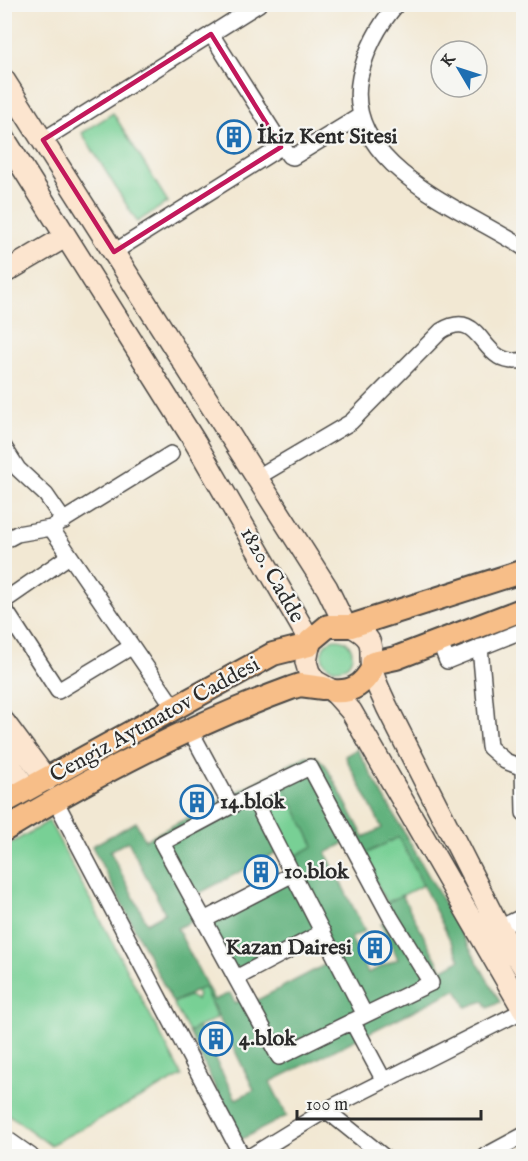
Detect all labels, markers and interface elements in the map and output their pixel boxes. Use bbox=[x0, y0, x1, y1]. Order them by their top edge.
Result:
north arrow bbox=[429, 39, 489, 99]
text: K bbox=[437, 49, 461, 72]
building icon: İkiz Kent Sitesi bbox=[216, 119, 252, 155]
place label: İkiz Kent Sitesi bbox=[257, 123, 398, 151]
street label: 1820. Cadde bbox=[233, 522, 311, 628]
street label: Cengiz Aytmatov Caddesi bbox=[45, 651, 265, 789]
building icon: 14.blok bbox=[179, 784, 215, 820]
place label: 14.blok bbox=[220, 788, 287, 816]
building icon: 10.blok bbox=[243, 854, 279, 890]
place label: 10.blok bbox=[284, 858, 350, 886]
building icon: Kazan Dairesi bbox=[357, 930, 393, 966]
place label: Kazan Dairesi bbox=[226, 934, 352, 962]
building icon: 4.blok bbox=[198, 1021, 234, 1057]
place label: 4.blok bbox=[239, 1025, 297, 1053]
scale bar bbox=[297, 1083, 482, 1121]
text: 100 m bbox=[306, 1094, 348, 1117]

